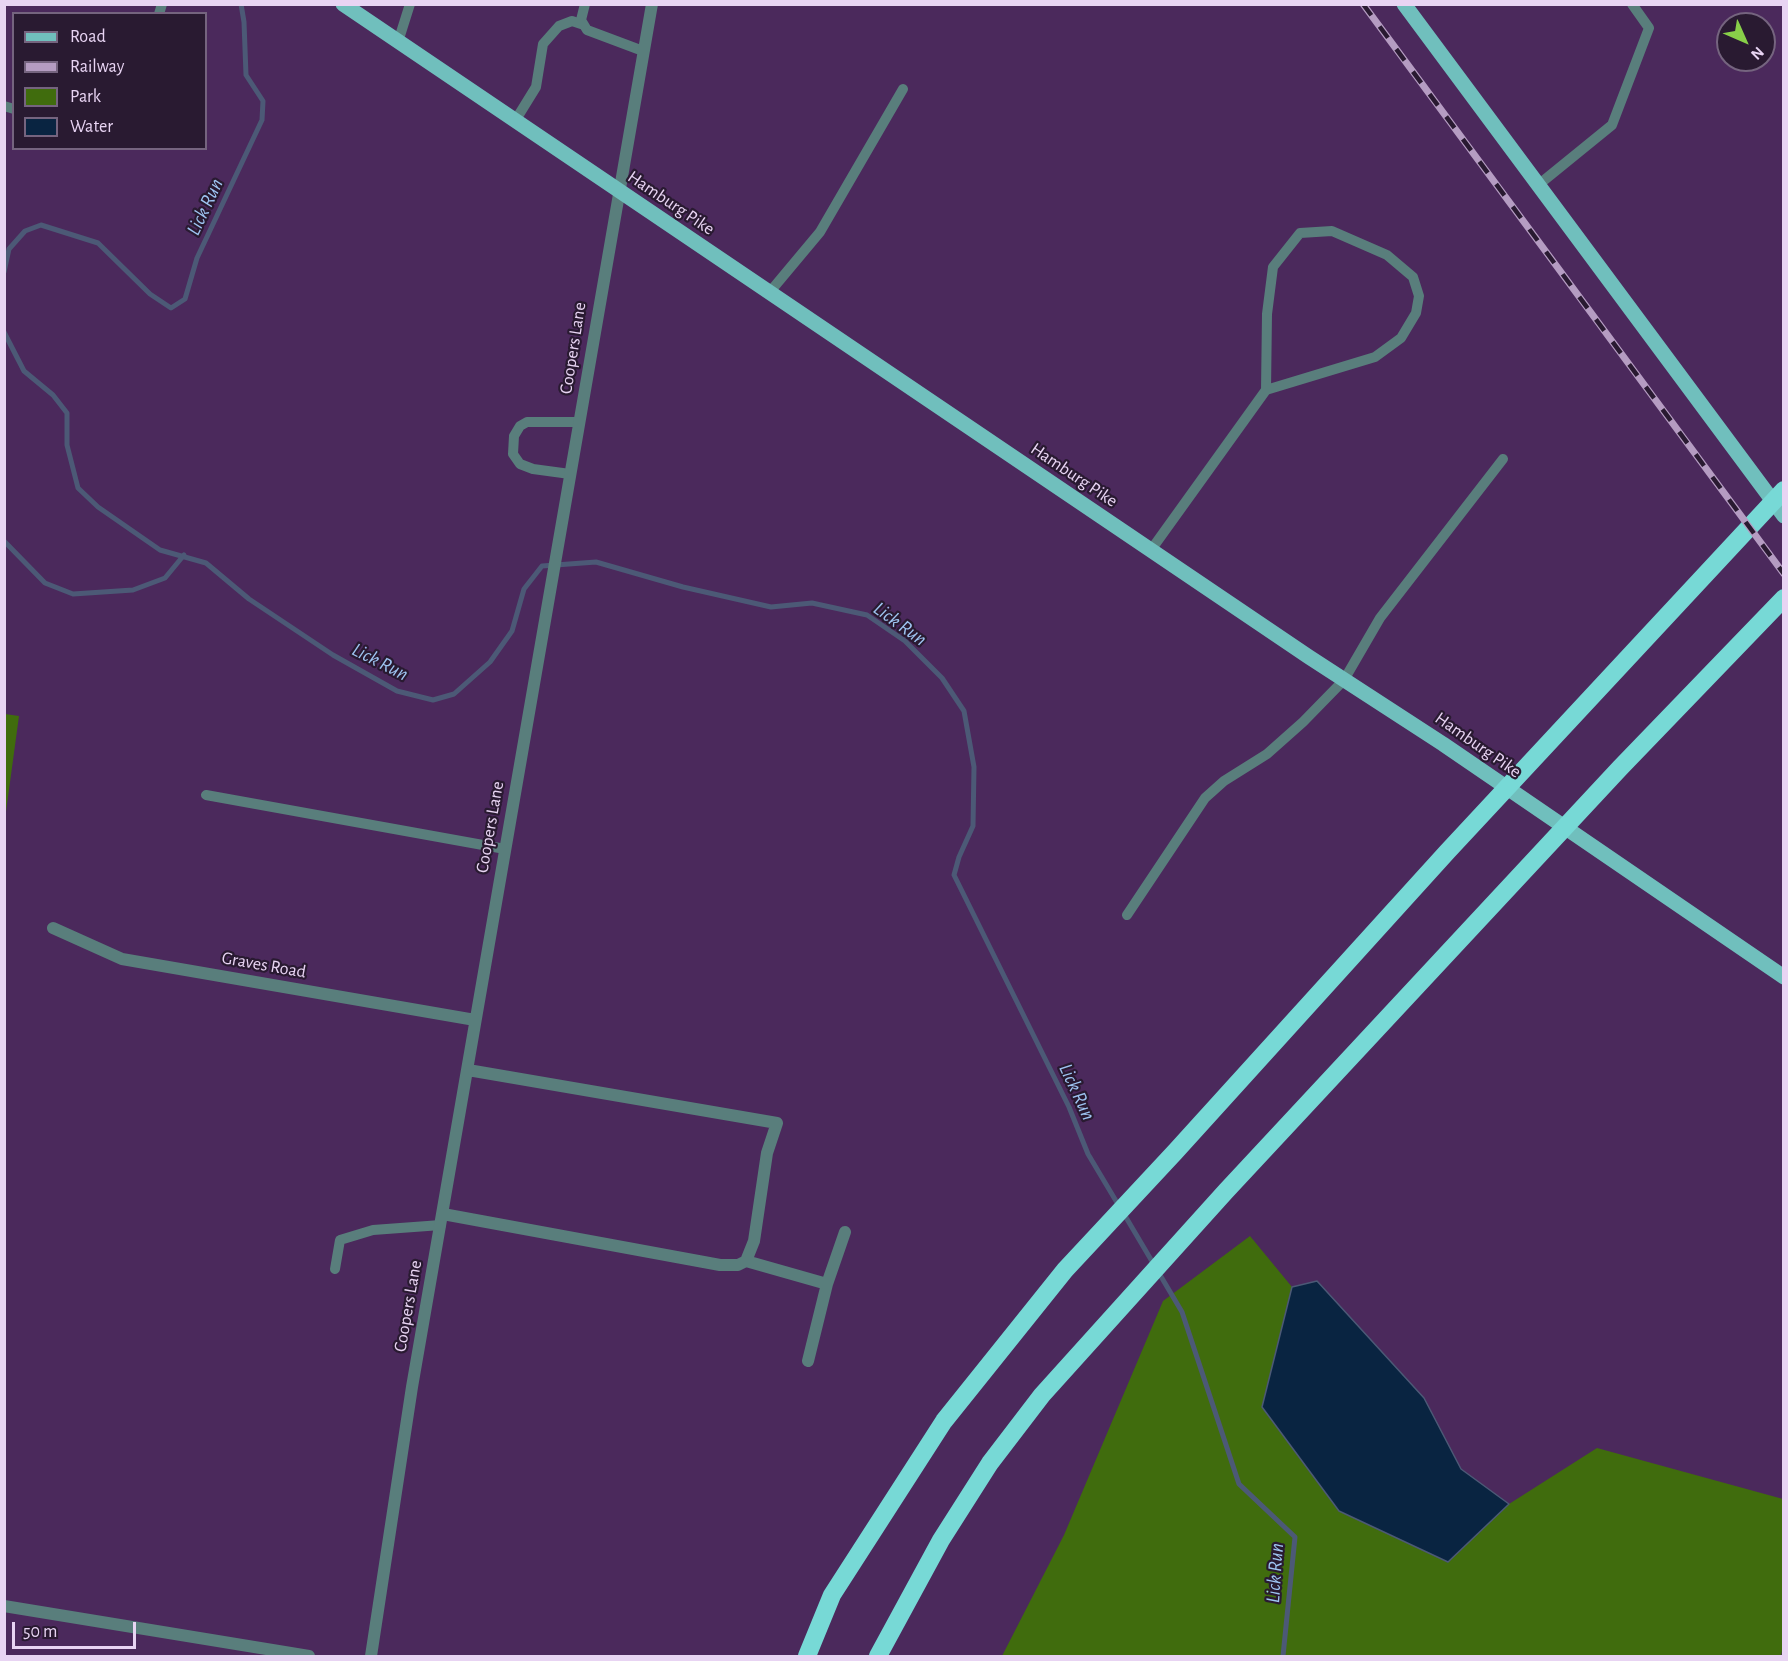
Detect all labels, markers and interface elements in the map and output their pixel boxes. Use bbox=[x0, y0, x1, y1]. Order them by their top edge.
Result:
legend bbox=[12, 12, 207, 150]
north arrow bbox=[1716, 12, 1776, 72]
text: Road bbox=[70, 28, 106, 46]
text: N bbox=[1748, 44, 1767, 63]
text: Railway bbox=[70, 58, 124, 76]
text: Park bbox=[70, 88, 101, 106]
text: Water bbox=[70, 118, 113, 136]
street label: Hamburg Pike bbox=[623, 166, 719, 240]
water label: Lick Run bbox=[181, 175, 229, 239]
street label: Coopers Lane bbox=[555, 300, 591, 396]
street label: Hamburg Pike bbox=[1026, 438, 1122, 512]
water label: Lick Run bbox=[869, 597, 931, 651]
water label: Lick Run bbox=[348, 638, 412, 686]
street label: Hamburg Pike bbox=[1431, 707, 1525, 783]
street label: Coopers Lane bbox=[471, 779, 509, 875]
street label: Graves Road bbox=[220, 947, 308, 983]
water label: Lick Run bbox=[1053, 1060, 1101, 1124]
street label: Coopers Lane bbox=[389, 1258, 427, 1354]
water label: Lick Run bbox=[1261, 1542, 1289, 1604]
scale bar bbox=[15, 1610, 140, 1648]
text: 50 m bbox=[23, 1623, 57, 1641]

